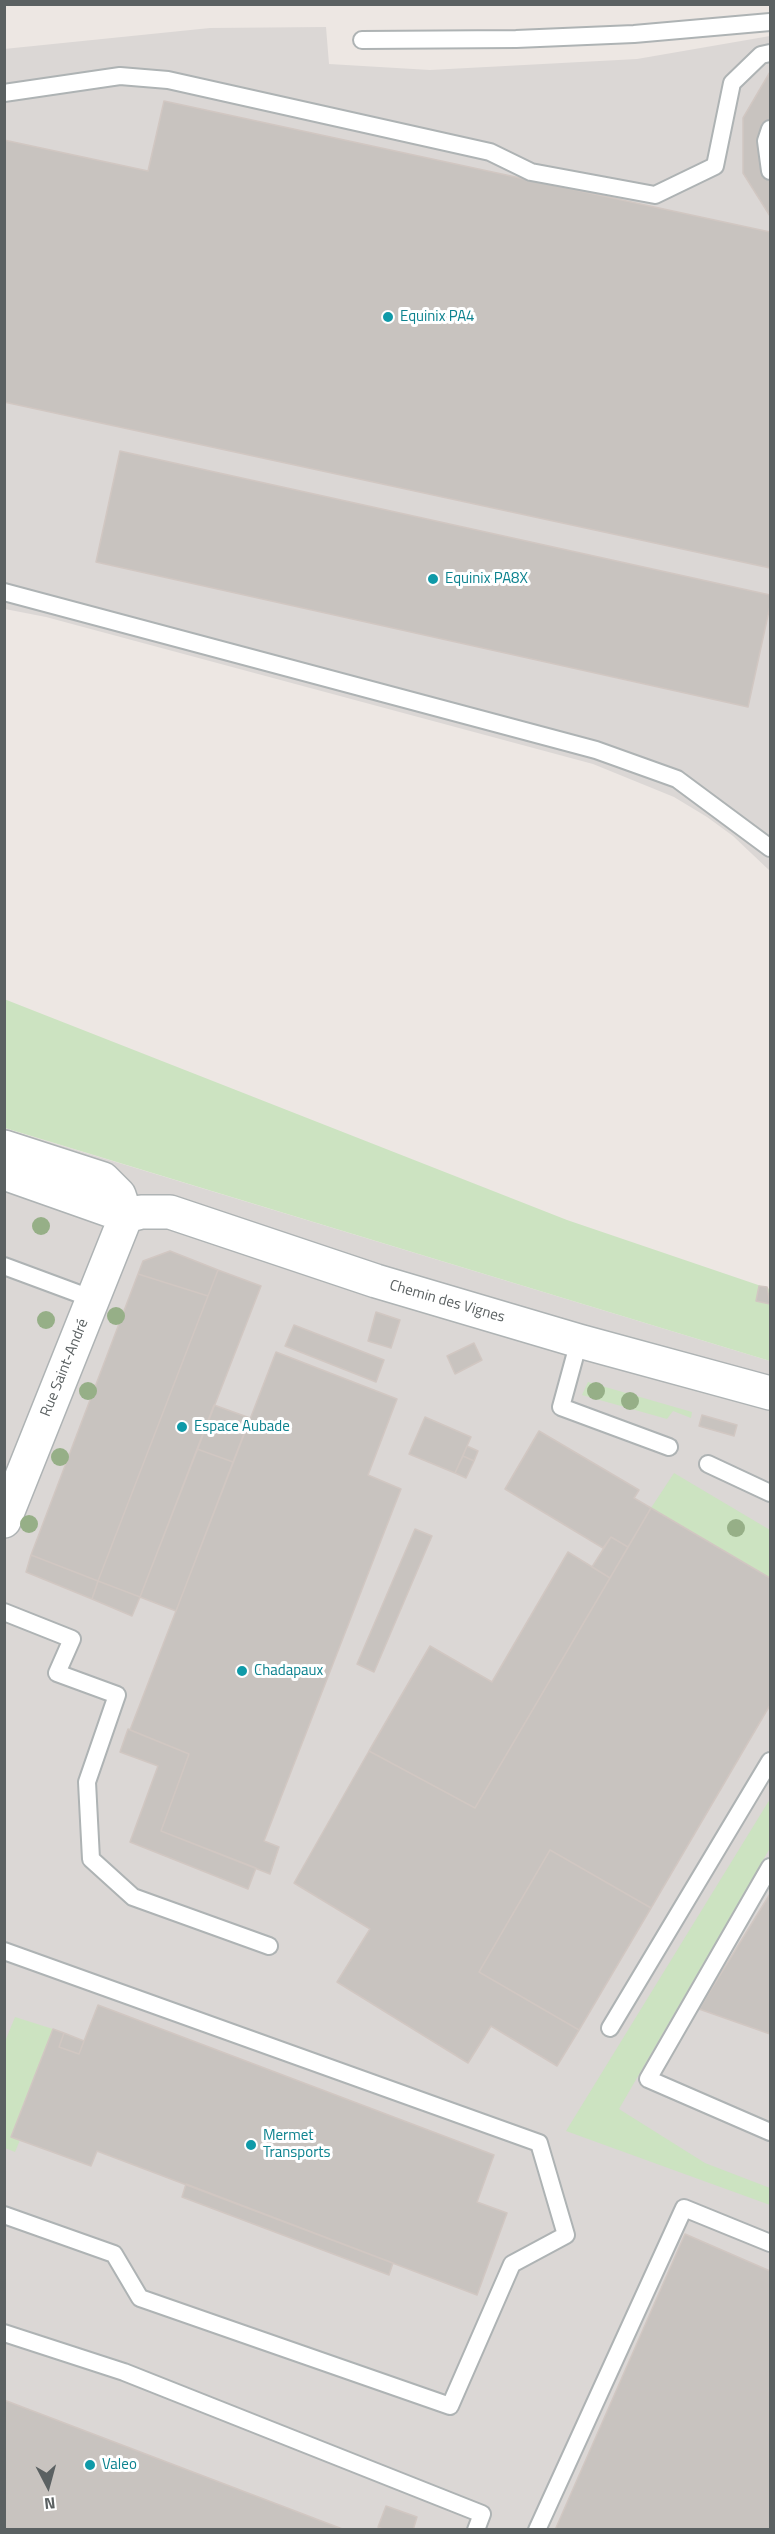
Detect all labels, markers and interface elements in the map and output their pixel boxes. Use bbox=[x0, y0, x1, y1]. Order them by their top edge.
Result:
place label: Equinix PA4 bbox=[400, 308, 474, 326]
marker: Equinix PA4 bbox=[381, 310, 395, 324]
place label: Equinix PA8X bbox=[445, 570, 528, 588]
marker: Equinix PA8X bbox=[426, 572, 440, 586]
street label: Chemin des Vignes bbox=[387, 1277, 507, 1327]
street label: Rue Saint-André bbox=[37, 1316, 93, 1420]
place label: Espace Aubade bbox=[194, 1418, 290, 1436]
marker: Espace Aubade bbox=[175, 1420, 189, 1434]
place label: Chadapaux bbox=[254, 1662, 323, 1680]
marker: Chadapaux bbox=[235, 1664, 249, 1678]
place label: Mermet Transports bbox=[263, 2127, 331, 2162]
marker: Mermet Transports bbox=[244, 2138, 258, 2152]
north arrow bbox=[18, 2456, 78, 2516]
place label: Valeo bbox=[102, 2456, 137, 2474]
marker: Valeo bbox=[83, 2458, 97, 2472]
text: N bbox=[43, 2491, 57, 2516]

